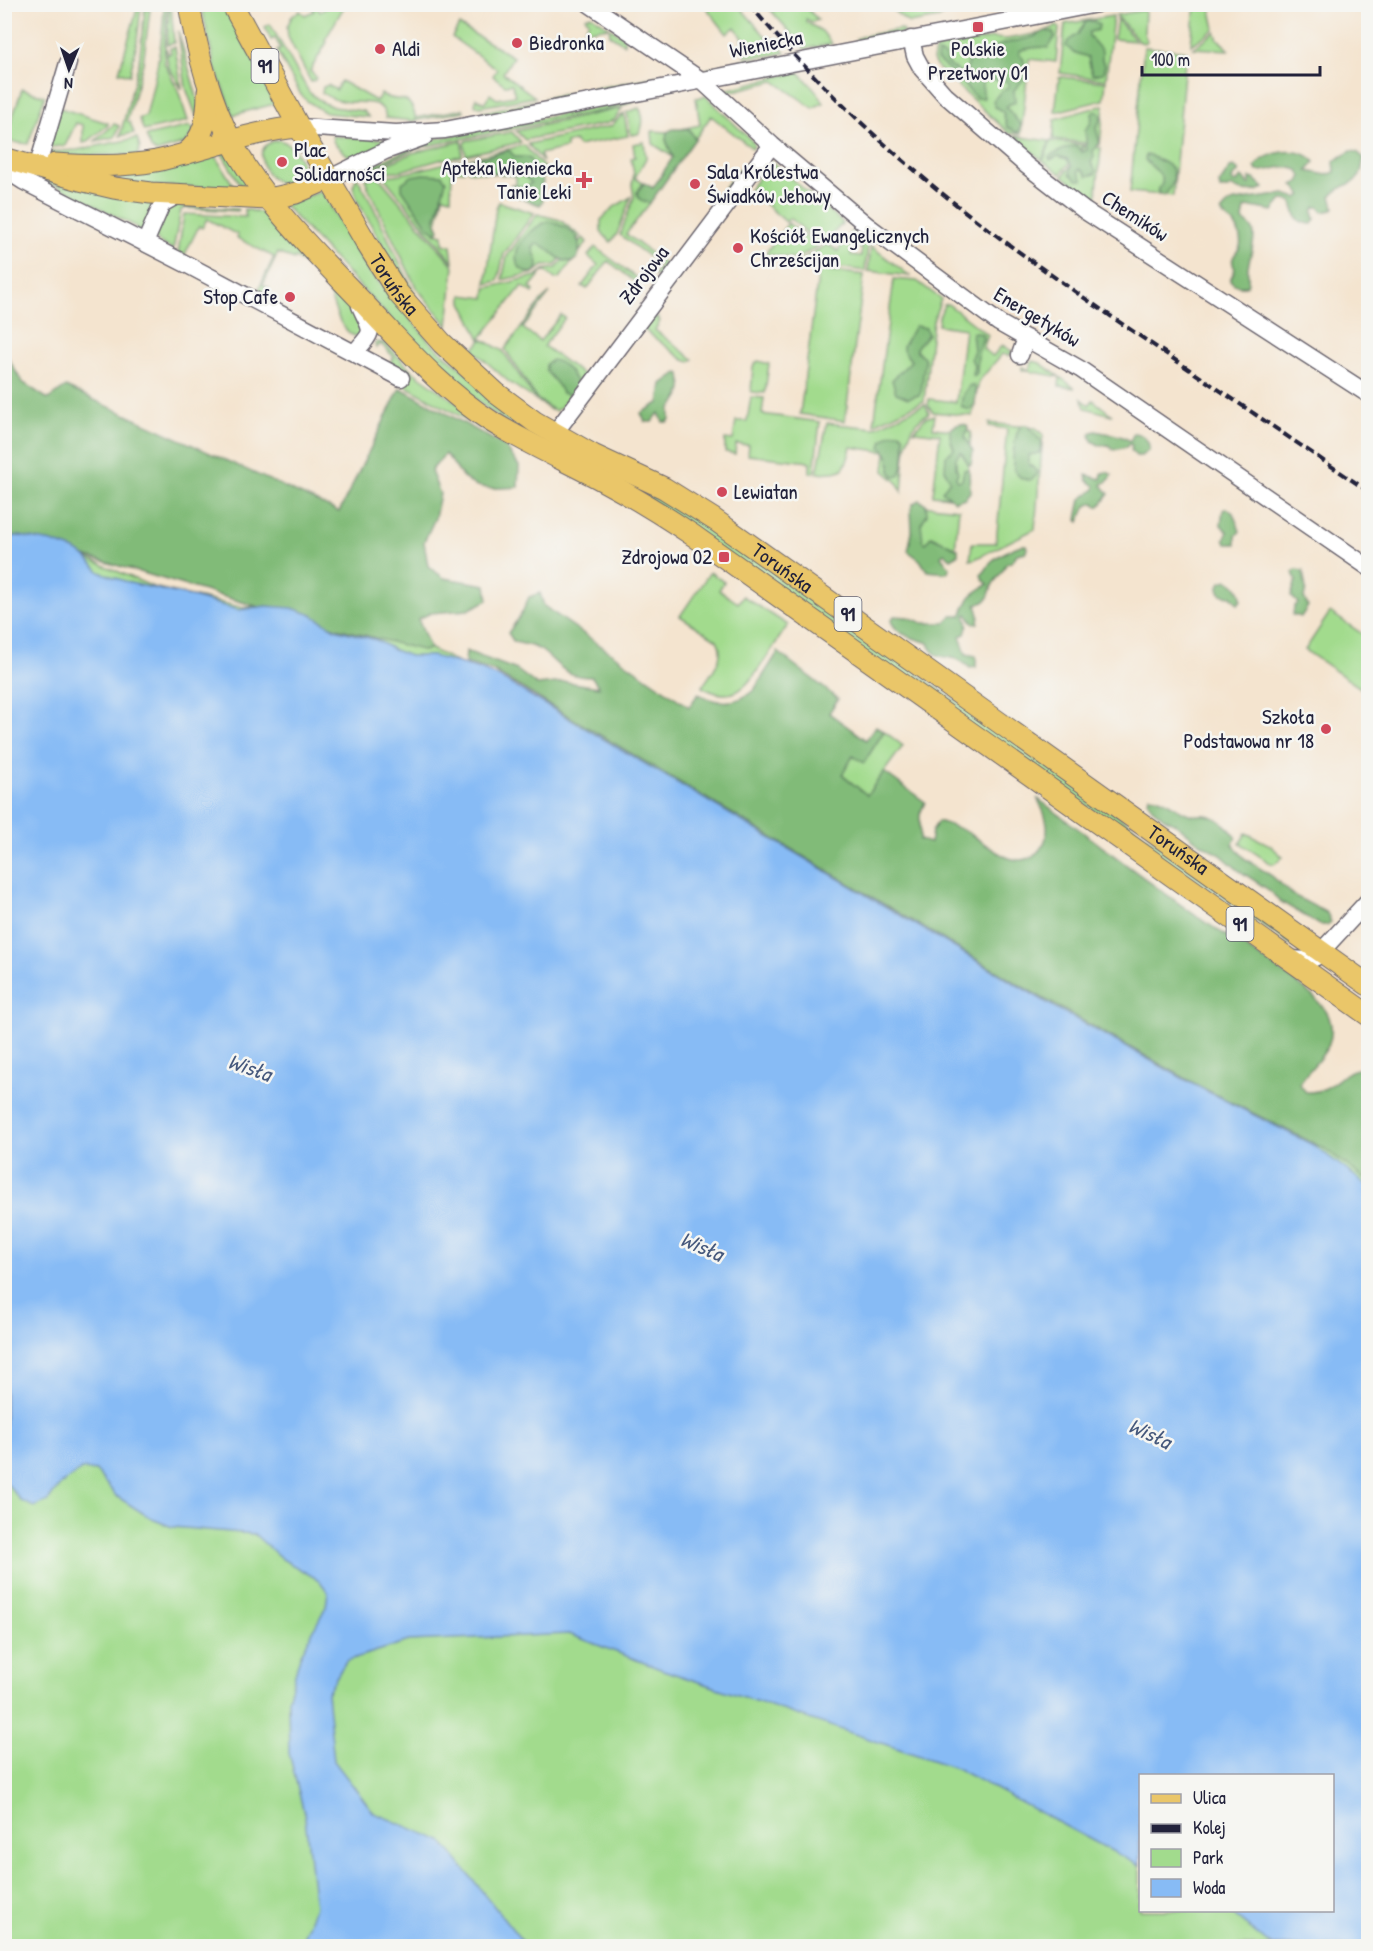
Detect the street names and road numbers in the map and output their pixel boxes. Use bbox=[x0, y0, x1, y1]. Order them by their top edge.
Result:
street label: Wieniecka bbox=[727, 22, 805, 65]
road number: 91 bbox=[252, 49, 278, 83]
street label: Chemików bbox=[1096, 183, 1175, 248]
street label: Zdrojowa bbox=[612, 239, 675, 310]
street label: Toruńska bbox=[363, 248, 426, 321]
street label: Energetyków bbox=[989, 279, 1086, 354]
street label: Toruńska bbox=[746, 536, 819, 599]
road number: 91 bbox=[834, 597, 862, 631]
street label: Toruńska bbox=[1142, 817, 1215, 881]
road number: 91 bbox=[1226, 907, 1254, 941]

